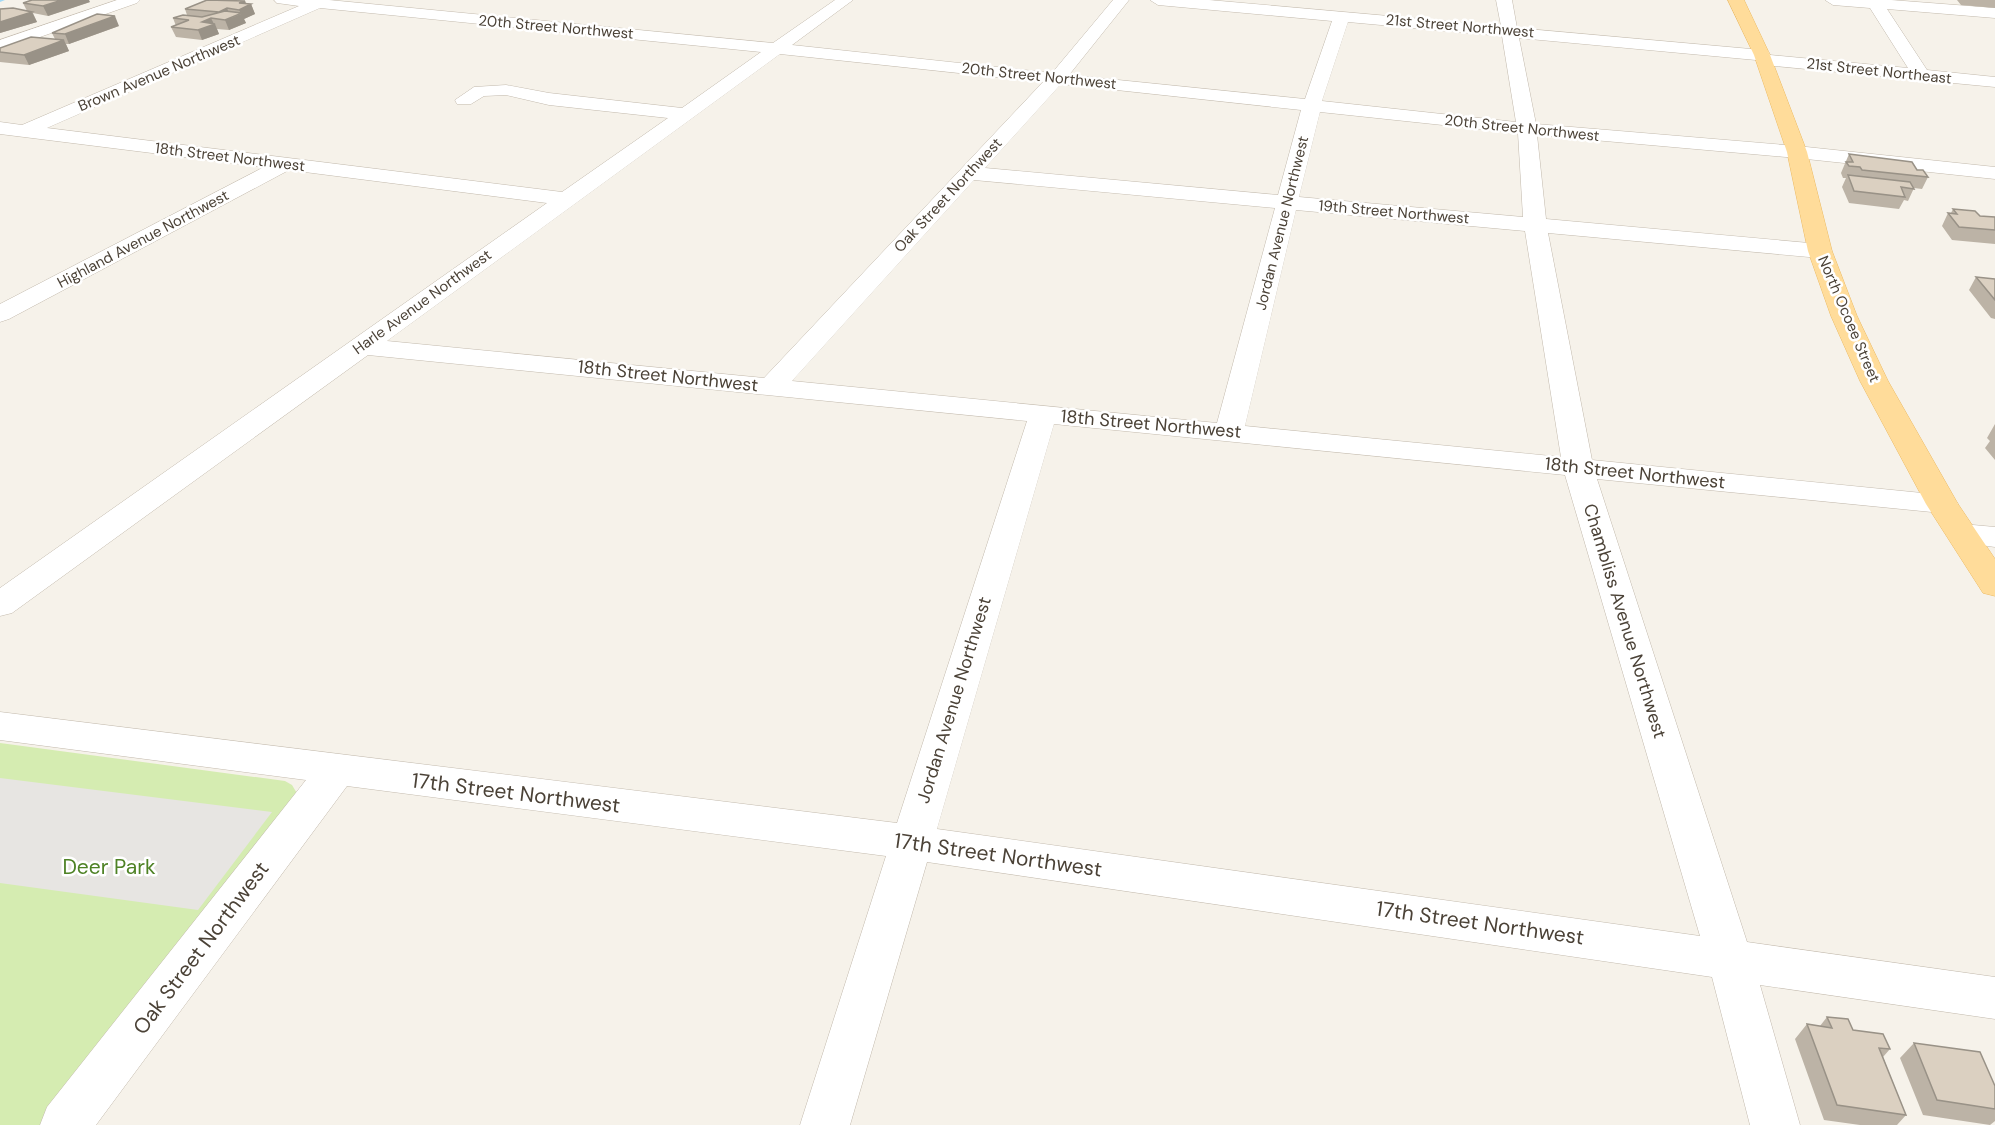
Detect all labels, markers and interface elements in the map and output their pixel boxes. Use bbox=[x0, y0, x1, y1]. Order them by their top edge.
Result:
street label: 20th Street Northwest bbox=[478, 10, 635, 44]
street label: 21st Street Northwest bbox=[1385, 10, 1535, 42]
street label: Brown Avenue Northwest bbox=[75, 30, 243, 116]
street label: 21st Street Northeast bbox=[1805, 53, 1953, 89]
street label: 20th Street Northwest bbox=[960, 58, 1118, 94]
street label: 20th Street Northwest bbox=[1443, 110, 1601, 146]
street label: Oak Street Northwest bbox=[890, 133, 1007, 257]
street label: Jordan Avenue Northwest bbox=[1251, 134, 1313, 312]
street label: 18th Street Northwest bbox=[154, 138, 306, 176]
street label: Highland Avenue Northwest bbox=[54, 185, 232, 293]
street label: 19th Street Northwest bbox=[1318, 195, 1470, 229]
street label: Harle Avenue Northwest bbox=[349, 245, 495, 359]
street label: North Ocoee Street bbox=[1813, 253, 1885, 386]
street label: 18th Street Northwest bbox=[577, 355, 759, 397]
street label: 18th Street Northwest bbox=[1060, 404, 1242, 444]
street label: 18th Street Northwest bbox=[1544, 452, 1726, 494]
street label: Chambliss Avenue Northwest bbox=[1578, 501, 1672, 741]
street label: Jordan Avenue Northwest bbox=[911, 594, 997, 806]
street label: 17th Street Northwest bbox=[410, 766, 622, 820]
street label: 17th Street Northwest bbox=[892, 827, 1104, 883]
park label: Deer Park bbox=[62, 853, 156, 881]
street label: Oak Street Northwest bbox=[127, 856, 275, 1040]
street label: 17th Street Northwest bbox=[1374, 895, 1586, 951]

